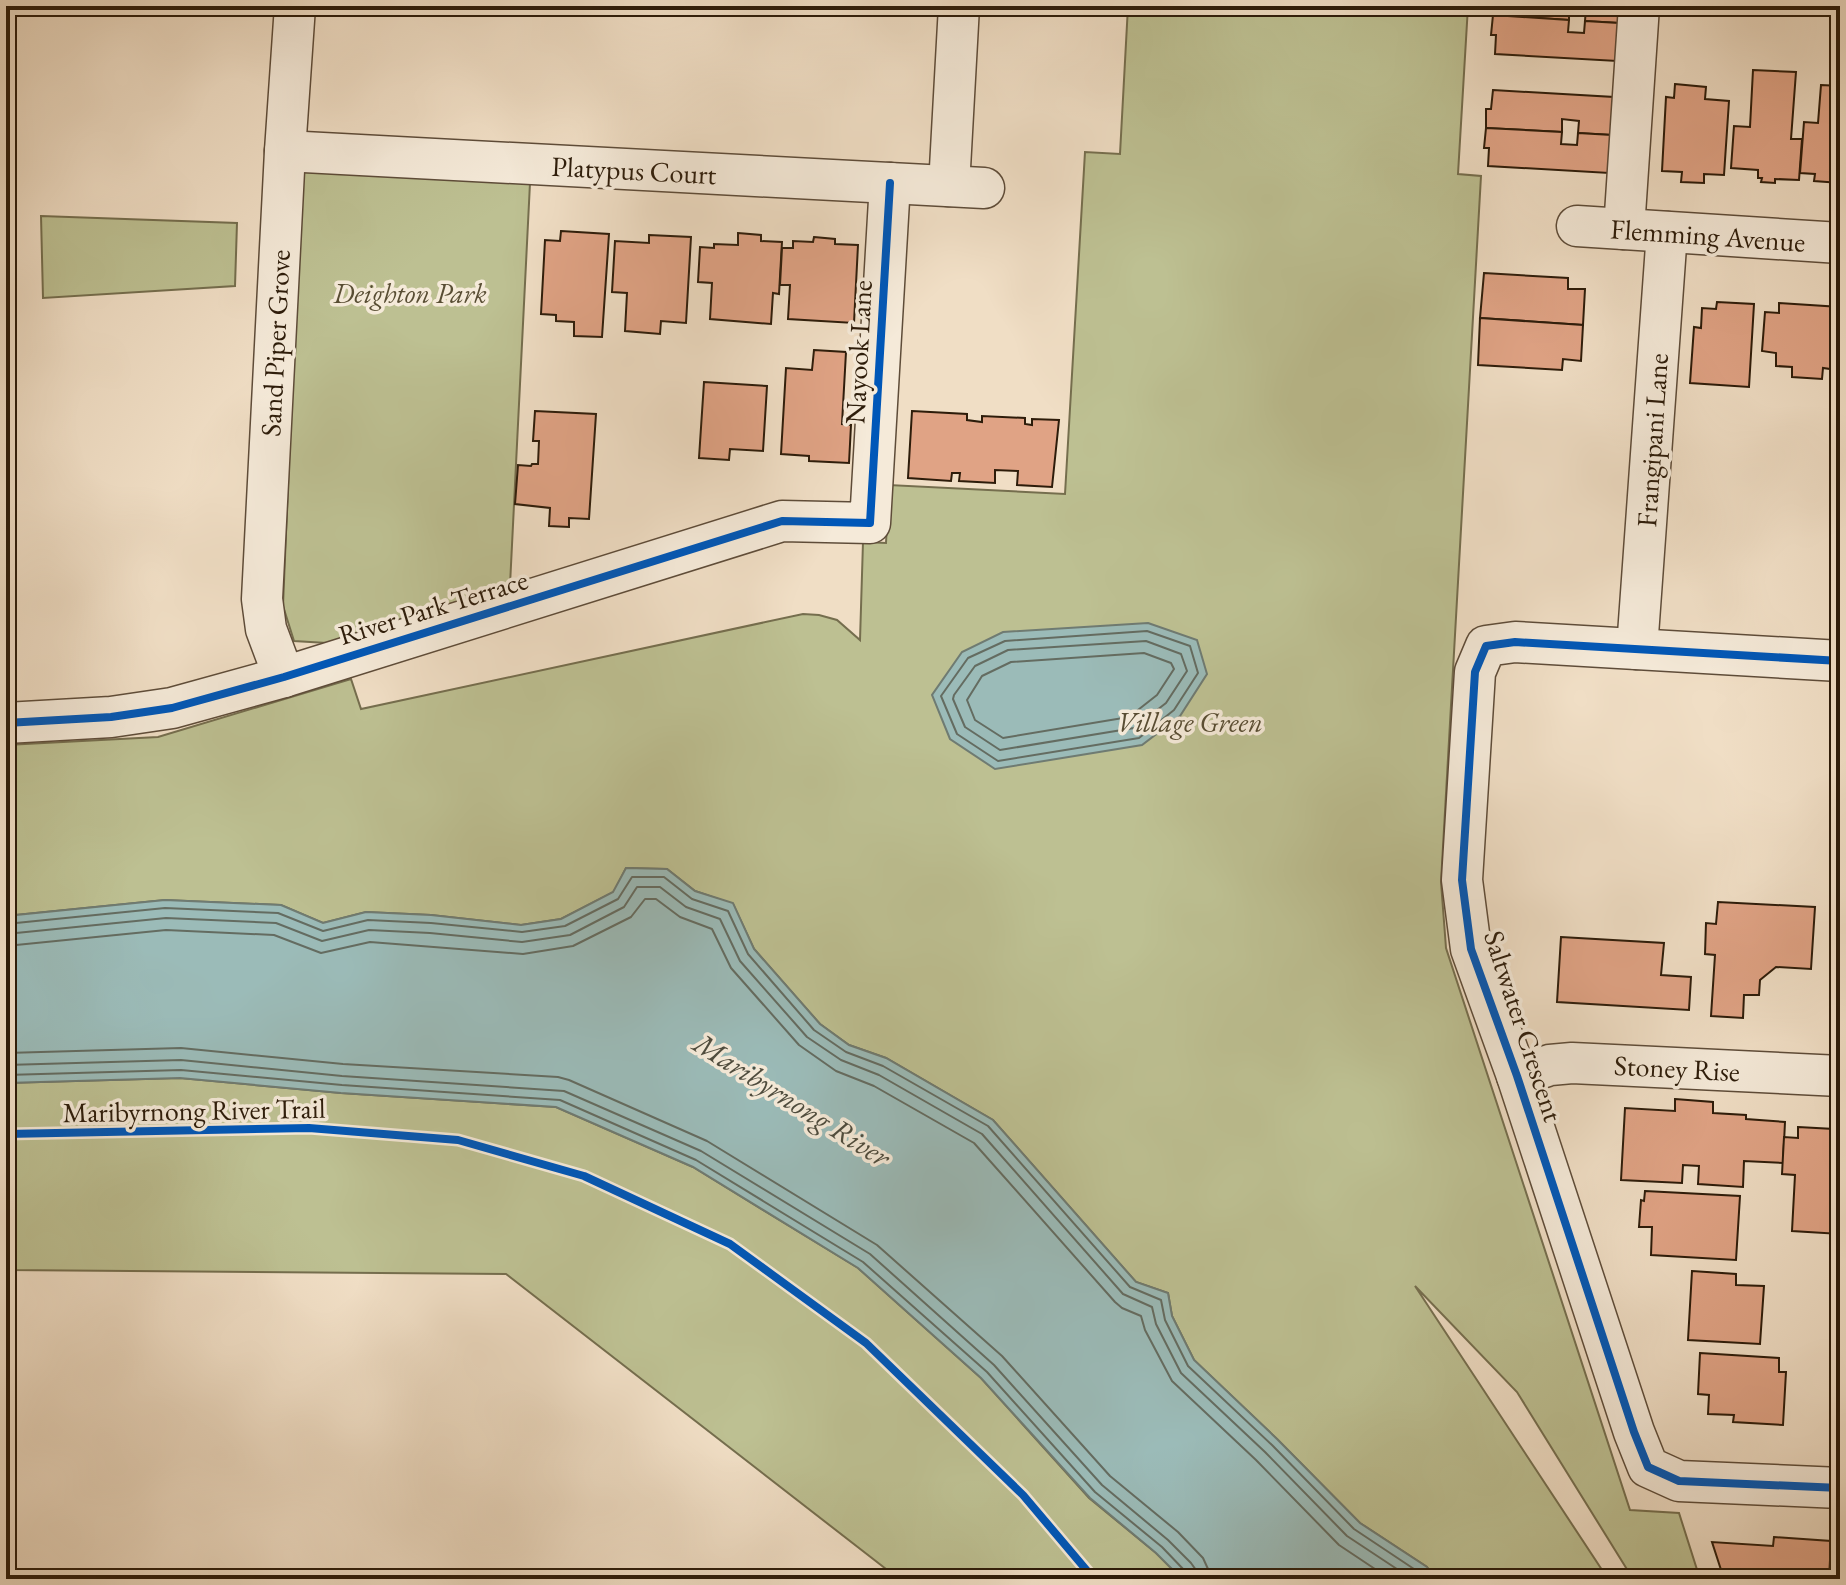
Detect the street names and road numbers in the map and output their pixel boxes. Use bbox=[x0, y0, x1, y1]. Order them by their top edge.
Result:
street label: Platypus Court bbox=[551, 148, 718, 192]
street label: Flemming Avenue bbox=[1609, 210, 1807, 260]
street label: Sand Piper Grove bbox=[252, 249, 298, 437]
street label: Nayook Lane bbox=[836, 279, 880, 425]
street label: Frangipani Lane bbox=[1628, 352, 1676, 528]
street label: River Park Terrace bbox=[334, 561, 532, 653]
street label: Saltwater Crescent bbox=[1476, 926, 1572, 1126]
street label: Stoney Rise bbox=[1613, 1047, 1741, 1089]
street label: Maribyrnong River Trail bbox=[62, 1090, 326, 1130]

